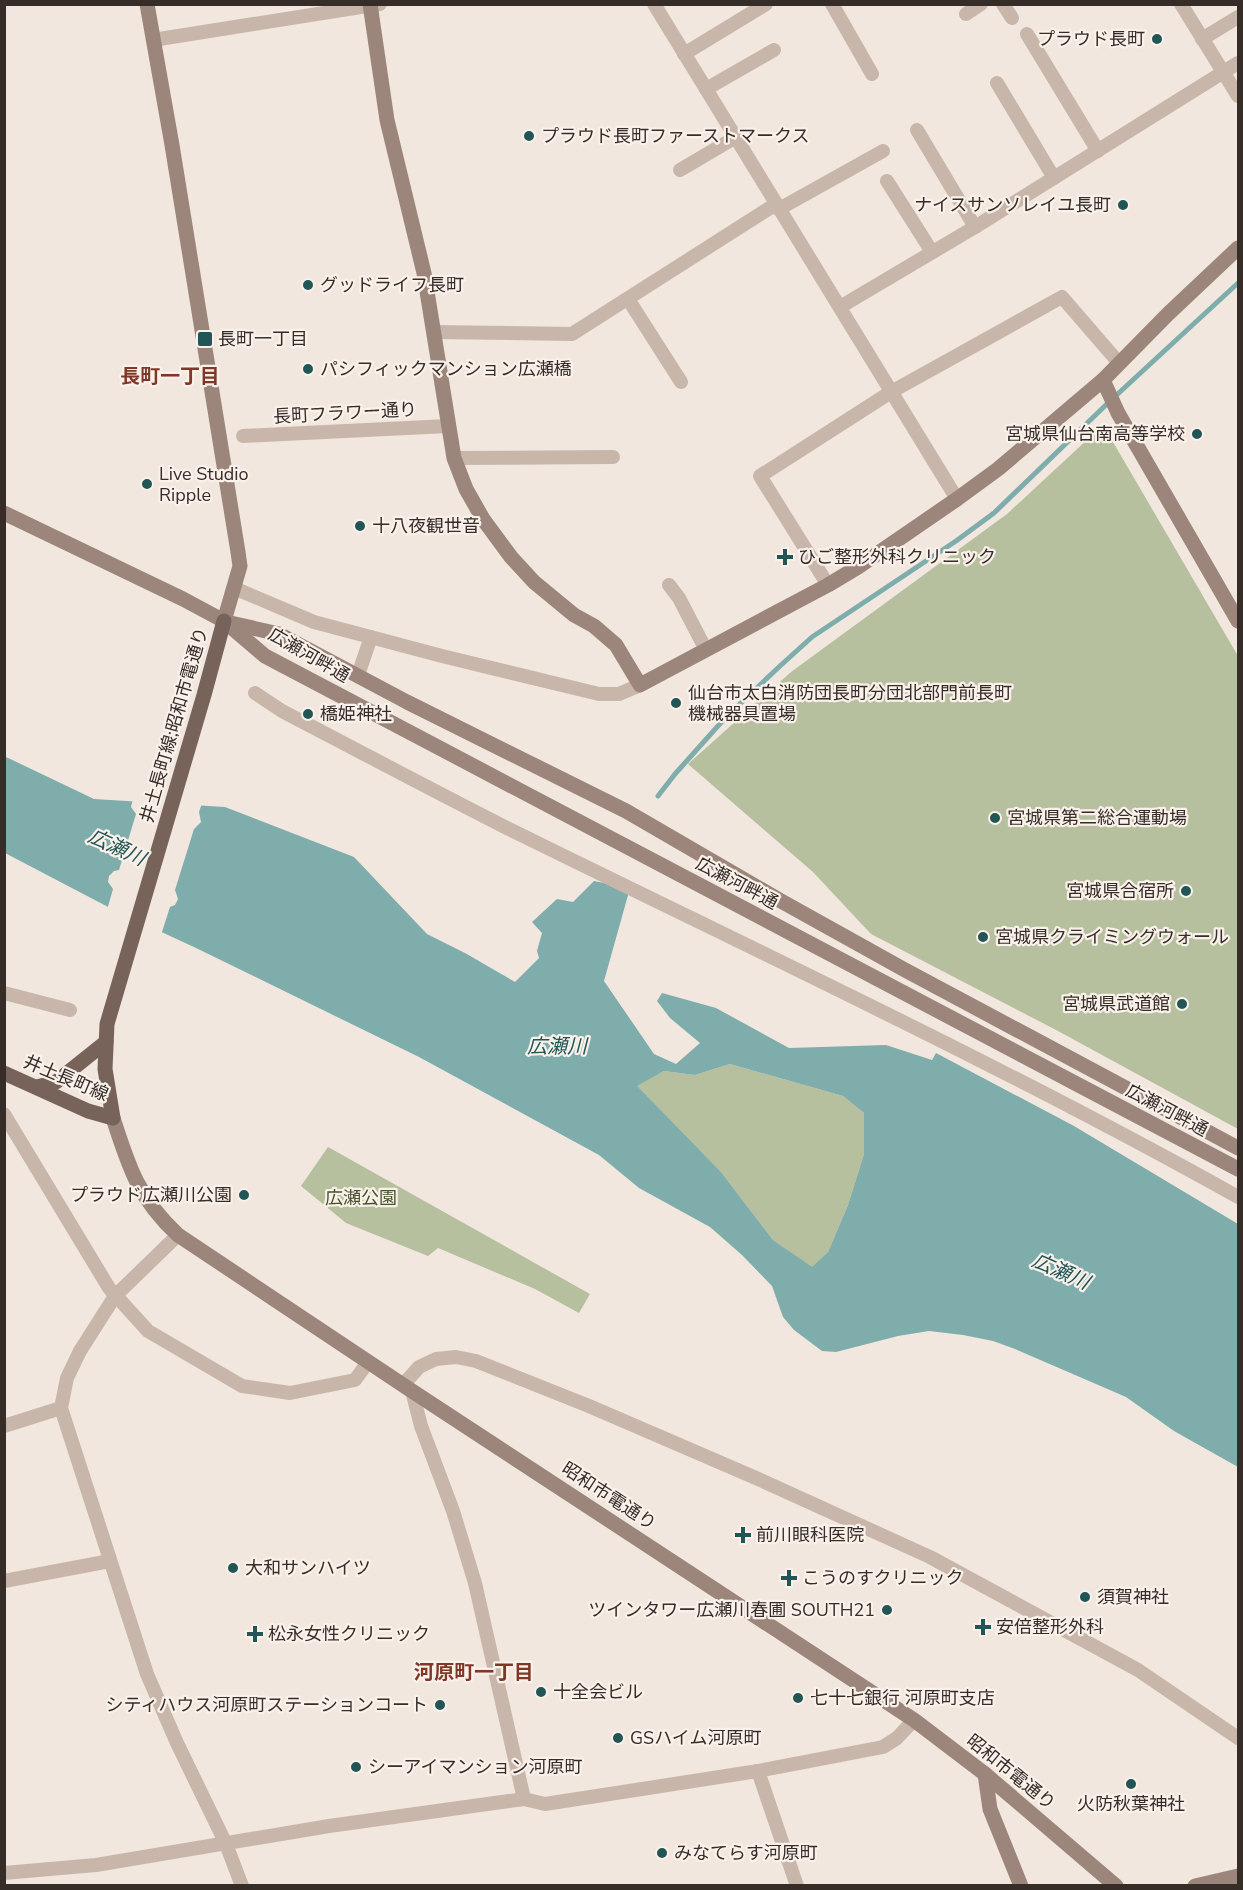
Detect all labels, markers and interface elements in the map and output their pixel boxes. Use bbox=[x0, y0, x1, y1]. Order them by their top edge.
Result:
place label: プラウド長町 bbox=[1037, 27, 1145, 51]
marker: プラウド長町 bbox=[1150, 32, 1164, 46]
place label: プラウド長町ファーストマークス bbox=[541, 124, 810, 148]
marker: プラウド長町ファーストマークス bbox=[522, 129, 536, 143]
place label: ナイスサンソレイユ長町 bbox=[914, 193, 1111, 217]
marker: ナイスサンソレイユ長町 bbox=[1116, 198, 1130, 212]
place label: グッドライフ長町 bbox=[320, 273, 464, 297]
marker: グッドライフ長町 bbox=[301, 278, 315, 292]
place label: 長町一丁目 bbox=[218, 327, 308, 351]
marker: 長町一丁目 bbox=[196, 330, 214, 348]
place label: パシフィックマンション広瀬橋 bbox=[320, 357, 572, 381]
marker: パシフィックマンション広瀬橋 bbox=[301, 362, 315, 376]
district label: 長町一丁目 bbox=[120, 363, 220, 390]
street label: 長町フラワー通り bbox=[272, 397, 418, 429]
place label: 宮城県仙台南高等学校 bbox=[1005, 422, 1185, 446]
marker: 宮城県仙台南高等学校 bbox=[1190, 427, 1204, 441]
place label: Live Studio Ripple bbox=[159, 462, 248, 507]
marker: Live Studio Ripple bbox=[140, 477, 154, 491]
place label: 十八夜観世音 bbox=[372, 514, 480, 538]
marker: 十八夜観世音 bbox=[353, 519, 367, 533]
place label: ひご整形外科クリニック bbox=[798, 545, 996, 569]
marker: ひご整形外科クリニック bbox=[776, 548, 794, 566]
street label: 広瀬河畔通 bbox=[264, 622, 354, 688]
street label: 井土長町線;昭和市電通り bbox=[135, 625, 213, 825]
place label: 仙台市太白消防団長町分団北部門前長町 機械器具置場 bbox=[688, 681, 1012, 726]
marker: 仙台市太白消防団長町分団北部門前長町 機械器具置場 bbox=[669, 696, 683, 710]
place label: 橋姫神社 bbox=[320, 702, 392, 726]
marker: 橋姫神社 bbox=[301, 707, 315, 721]
place label: 宮城県第二総合運動場 bbox=[1007, 806, 1187, 830]
marker: 宮城県第二総合運動場 bbox=[988, 811, 1002, 825]
water label: 広瀬川 bbox=[84, 823, 151, 873]
street label: 広瀬河畔通 bbox=[692, 851, 782, 915]
place label: 宮城県合宿所 bbox=[1066, 879, 1174, 903]
marker: 宮城県合宿所 bbox=[1179, 884, 1193, 898]
place label: 宮城県クライミングウォール bbox=[995, 925, 1229, 949]
marker: 宮城県クライミングウォール bbox=[976, 930, 990, 944]
place label: 宮城県武道館 bbox=[1062, 992, 1170, 1016]
marker: 宮城県武道館 bbox=[1175, 997, 1189, 1011]
water label: 広瀬川 bbox=[527, 1033, 589, 1060]
street label: 井土長町線 bbox=[20, 1049, 112, 1107]
street label: 広瀬河畔通 bbox=[1122, 1078, 1212, 1142]
place label: プラウド広瀬川公園 bbox=[70, 1183, 232, 1207]
park label: 広瀬公園 bbox=[325, 1186, 397, 1210]
marker: プラウド広瀬川公園 bbox=[237, 1188, 251, 1202]
water label: 広瀬川 bbox=[1028, 1247, 1096, 1297]
street label: 昭和市電通り bbox=[557, 1457, 661, 1535]
place label: 前川眼科医院 bbox=[756, 1523, 864, 1547]
marker: 前川眼科医院 bbox=[734, 1526, 752, 1544]
place label: 大和サンハイツ bbox=[245, 1556, 371, 1580]
marker: 大和サンハイツ bbox=[226, 1561, 240, 1575]
place label: こうのすクリニック bbox=[802, 1566, 963, 1590]
marker: こうのすクリニック bbox=[780, 1569, 798, 1587]
place label: 須賀神社 bbox=[1097, 1585, 1169, 1609]
marker: 須賀神社 bbox=[1078, 1590, 1092, 1604]
place label: ツインタワー広瀬川春圃 SOUTH21 bbox=[588, 1598, 875, 1622]
marker: ツインタワー広瀬川春圃 SOUTH21 bbox=[880, 1603, 894, 1617]
place label: 安倍整形外科 bbox=[996, 1615, 1104, 1639]
marker: 安倍整形外科 bbox=[974, 1618, 992, 1636]
place label: 松永女性クリニック bbox=[268, 1622, 430, 1646]
marker: 松永女性クリニック bbox=[246, 1625, 264, 1643]
district label: 河原町一丁目 bbox=[414, 1659, 534, 1686]
place label: 十全会ビル bbox=[553, 1680, 643, 1704]
marker: 十全会ビル bbox=[534, 1685, 548, 1699]
place label: 七十七銀行 河原町支店 bbox=[810, 1686, 995, 1710]
marker: 七十七銀行 河原町支店 bbox=[791, 1691, 805, 1705]
place label: シティハウス河原町ステーションコート bbox=[105, 1693, 428, 1717]
marker: シティハウス河原町ステーションコート bbox=[433, 1698, 447, 1712]
place label: GSハイム河原町 bbox=[630, 1726, 761, 1750]
street label: 昭和市電通り bbox=[961, 1729, 1061, 1815]
marker: GSハイム河原町 bbox=[611, 1731, 625, 1745]
place label: シーアイマンション河原町 bbox=[368, 1755, 582, 1779]
marker: シーアイマンション河原町 bbox=[349, 1760, 363, 1774]
marker: 火防秋葉神社 bbox=[1124, 1777, 1138, 1791]
place label: 火防秋葉神社 bbox=[1077, 1792, 1185, 1816]
place label: みなてらす河原町 bbox=[674, 1841, 818, 1865]
marker: みなてらす河原町 bbox=[655, 1846, 669, 1860]

